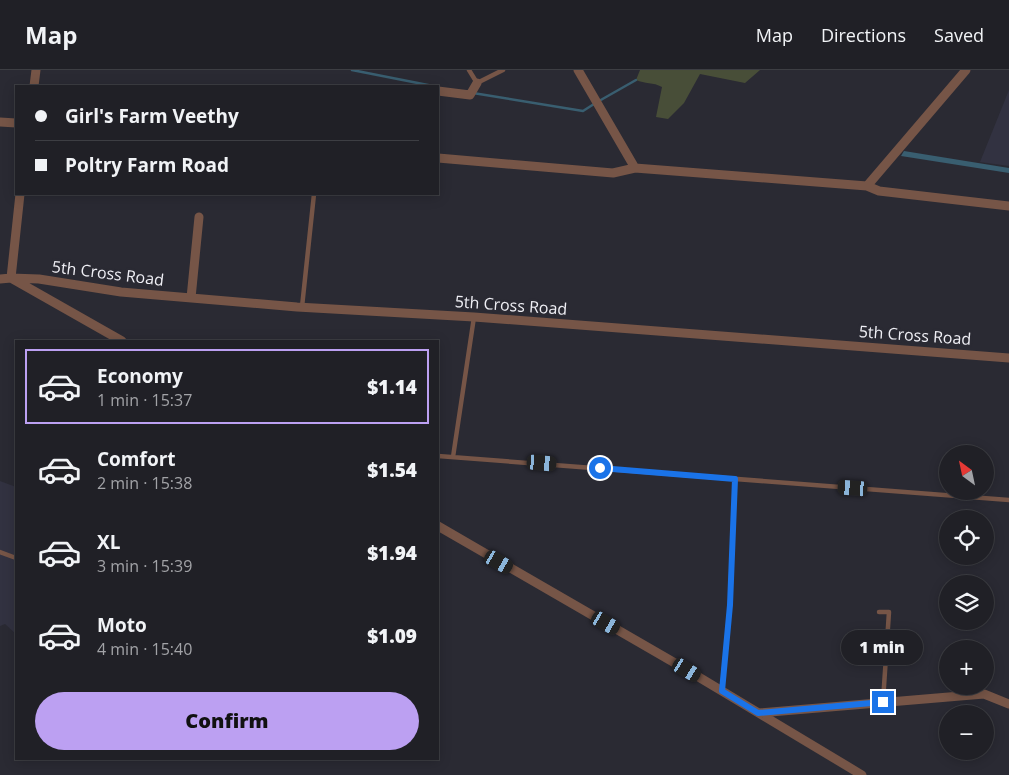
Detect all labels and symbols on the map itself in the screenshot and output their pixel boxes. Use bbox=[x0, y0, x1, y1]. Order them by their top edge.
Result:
street label: 5th Cross Road bbox=[51, 255, 165, 291]
street label: 5th Cross Road bbox=[454, 290, 568, 320]
street label: 5th Cross Road bbox=[858, 320, 972, 350]
north arrow bbox=[939, 445, 994, 500]
car bbox=[526, 454, 557, 472]
route start bbox=[589, 457, 611, 479]
car bbox=[837, 479, 868, 497]
car bbox=[482, 548, 515, 576]
car bbox=[589, 609, 622, 637]
callout: 1 min bbox=[842, 630, 924, 664]
car bbox=[670, 656, 703, 684]
route end bbox=[872, 691, 894, 713]

